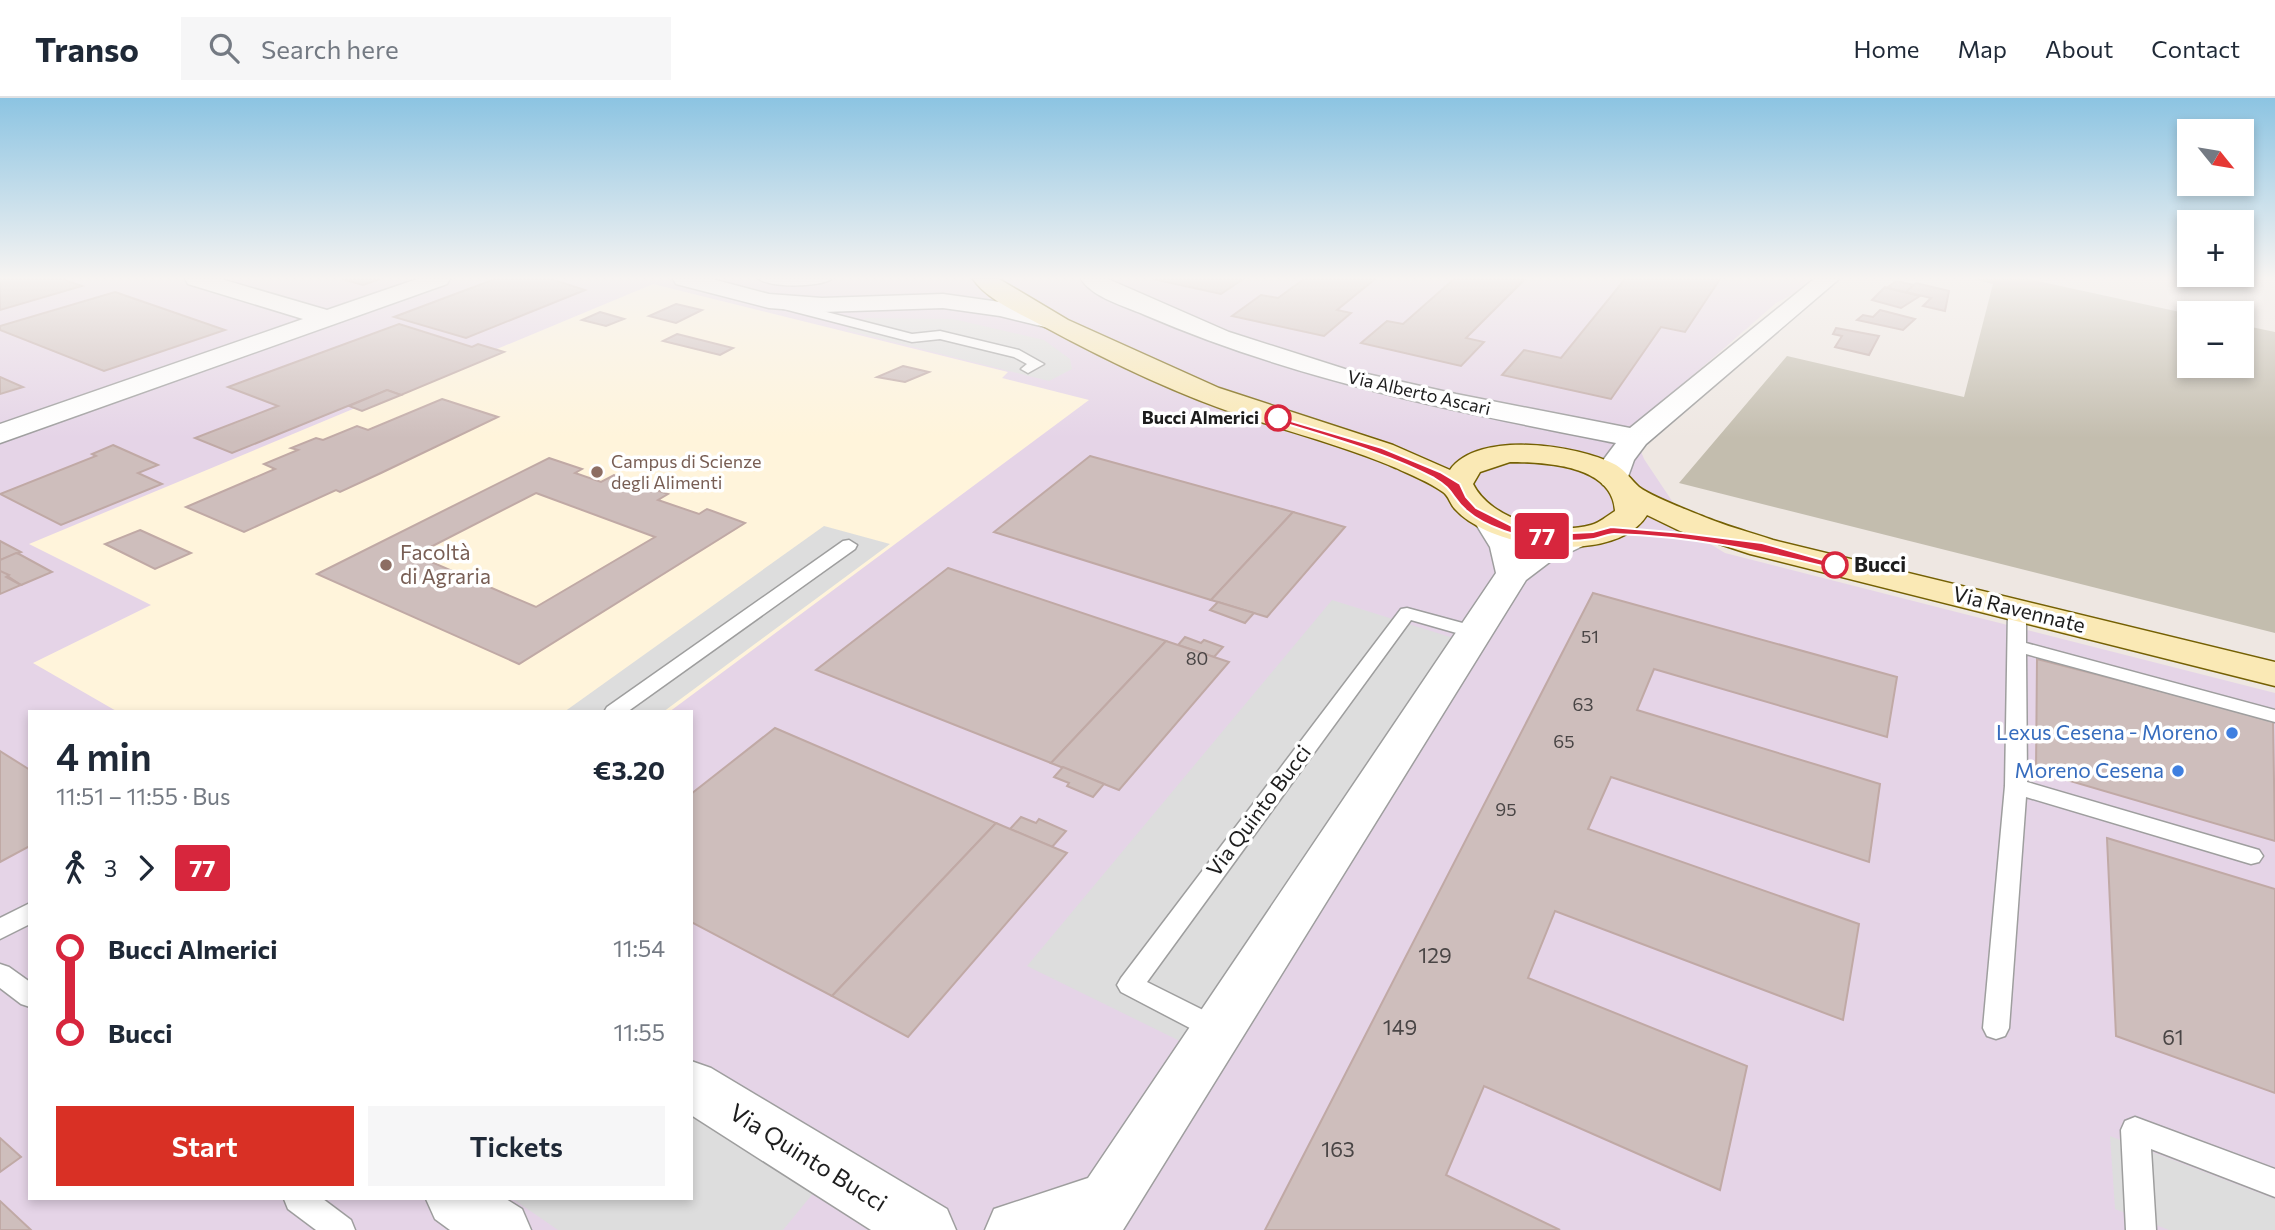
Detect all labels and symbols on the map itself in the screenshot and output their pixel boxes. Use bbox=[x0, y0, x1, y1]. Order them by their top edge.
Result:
north arrow bbox=[2177, 119, 2254, 196]
street label: Via Alberto Ascari bbox=[1345, 365, 1493, 419]
marker: Bucci Almerici bbox=[1265, 405, 1291, 431]
place label: Bucci Almerici bbox=[1142, 406, 1259, 428]
place label: Campus di Scienze degli Alimenti bbox=[611, 450, 762, 493]
marker: Campus di Scienze degli Alimenti bbox=[589, 464, 605, 480]
line badge: 77 bbox=[1510, 513, 1574, 559]
place label: Facoltà di Agraria bbox=[400, 539, 491, 588]
place label: Bucci bbox=[1854, 551, 1906, 576]
marker: Bucci bbox=[1822, 552, 1848, 578]
marker: Facoltà di Agraria bbox=[378, 557, 394, 573]
street label: Via Ravennate bbox=[1951, 580, 2088, 637]
house number: 51 bbox=[1581, 625, 1599, 647]
house number: 80 bbox=[1186, 647, 1208, 669]
house number: 63 bbox=[1572, 693, 1594, 715]
place label: Lexus Cesena - Moreno bbox=[1996, 719, 2218, 744]
marker: Lexus Cesena - Moreno bbox=[2224, 725, 2240, 741]
house number: 65 bbox=[1553, 730, 1575, 752]
street label: Via Quinto Bucci bbox=[1200, 740, 1315, 881]
place label: Moreno Cesena bbox=[2015, 757, 2164, 782]
marker: Moreno Cesena bbox=[2170, 763, 2186, 779]
house number: 95 bbox=[1495, 798, 1517, 820]
house number: 129 bbox=[1418, 942, 1452, 967]
house number: 149 bbox=[1383, 1014, 1417, 1039]
house number: 61 bbox=[2162, 1024, 2184, 1049]
street label: Via Quinto Bucci bbox=[725, 1097, 893, 1217]
house number: 163 bbox=[1321, 1136, 1355, 1161]

